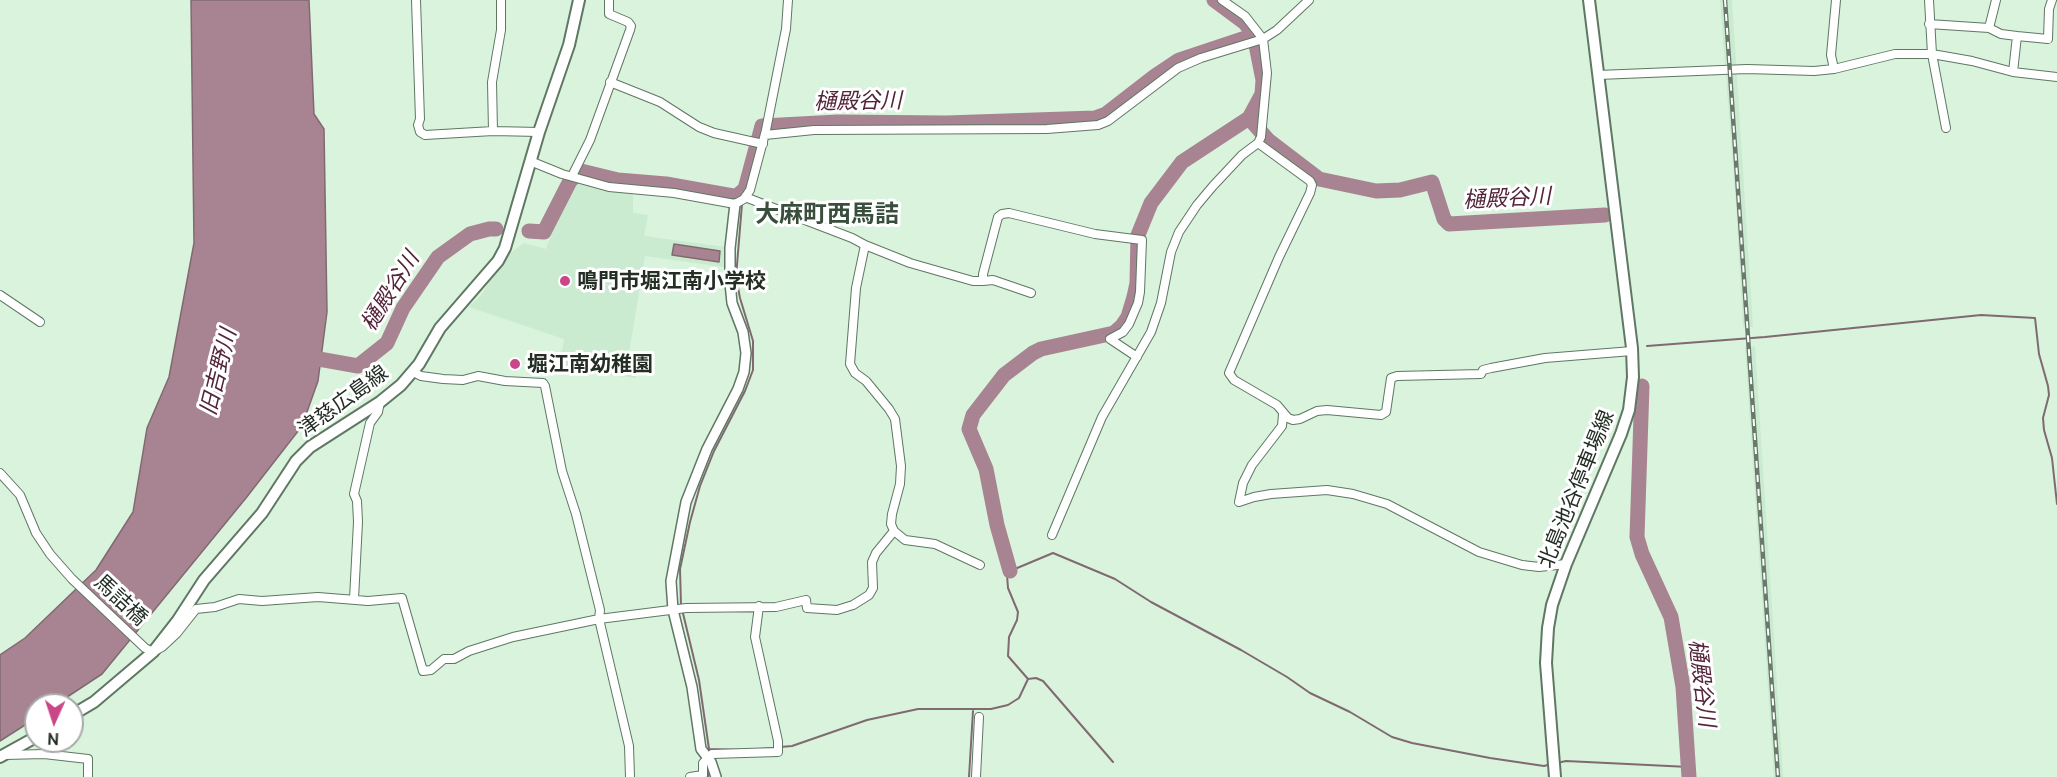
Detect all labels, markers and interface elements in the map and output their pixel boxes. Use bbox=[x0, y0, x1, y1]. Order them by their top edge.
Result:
water label: 樋殿谷川 bbox=[814, 87, 902, 115]
water label: 樋殿谷川 bbox=[1462, 183, 1552, 213]
district label: 大麻町西馬詰 bbox=[755, 200, 899, 228]
water label: 樋殿谷川 bbox=[355, 247, 425, 335]
place label: 鳴門市堀江南小学校 bbox=[577, 268, 766, 294]
marker: 鳴門市堀江南小学校 bbox=[558, 274, 572, 288]
water label: 旧吉野川 bbox=[195, 326, 241, 418]
place label: 堀江南幼稚園 bbox=[527, 351, 653, 377]
marker: 堀江南幼稚園 bbox=[508, 357, 522, 371]
street label: 津慈広島線 bbox=[293, 360, 393, 442]
street label: 北島池谷停車場線 bbox=[1533, 406, 1619, 572]
street label: 馬詰橋 bbox=[89, 569, 153, 631]
water label: 樋殿谷川 bbox=[1684, 638, 1720, 728]
north arrow bbox=[24, 693, 84, 753]
text: N bbox=[47, 730, 60, 748]

